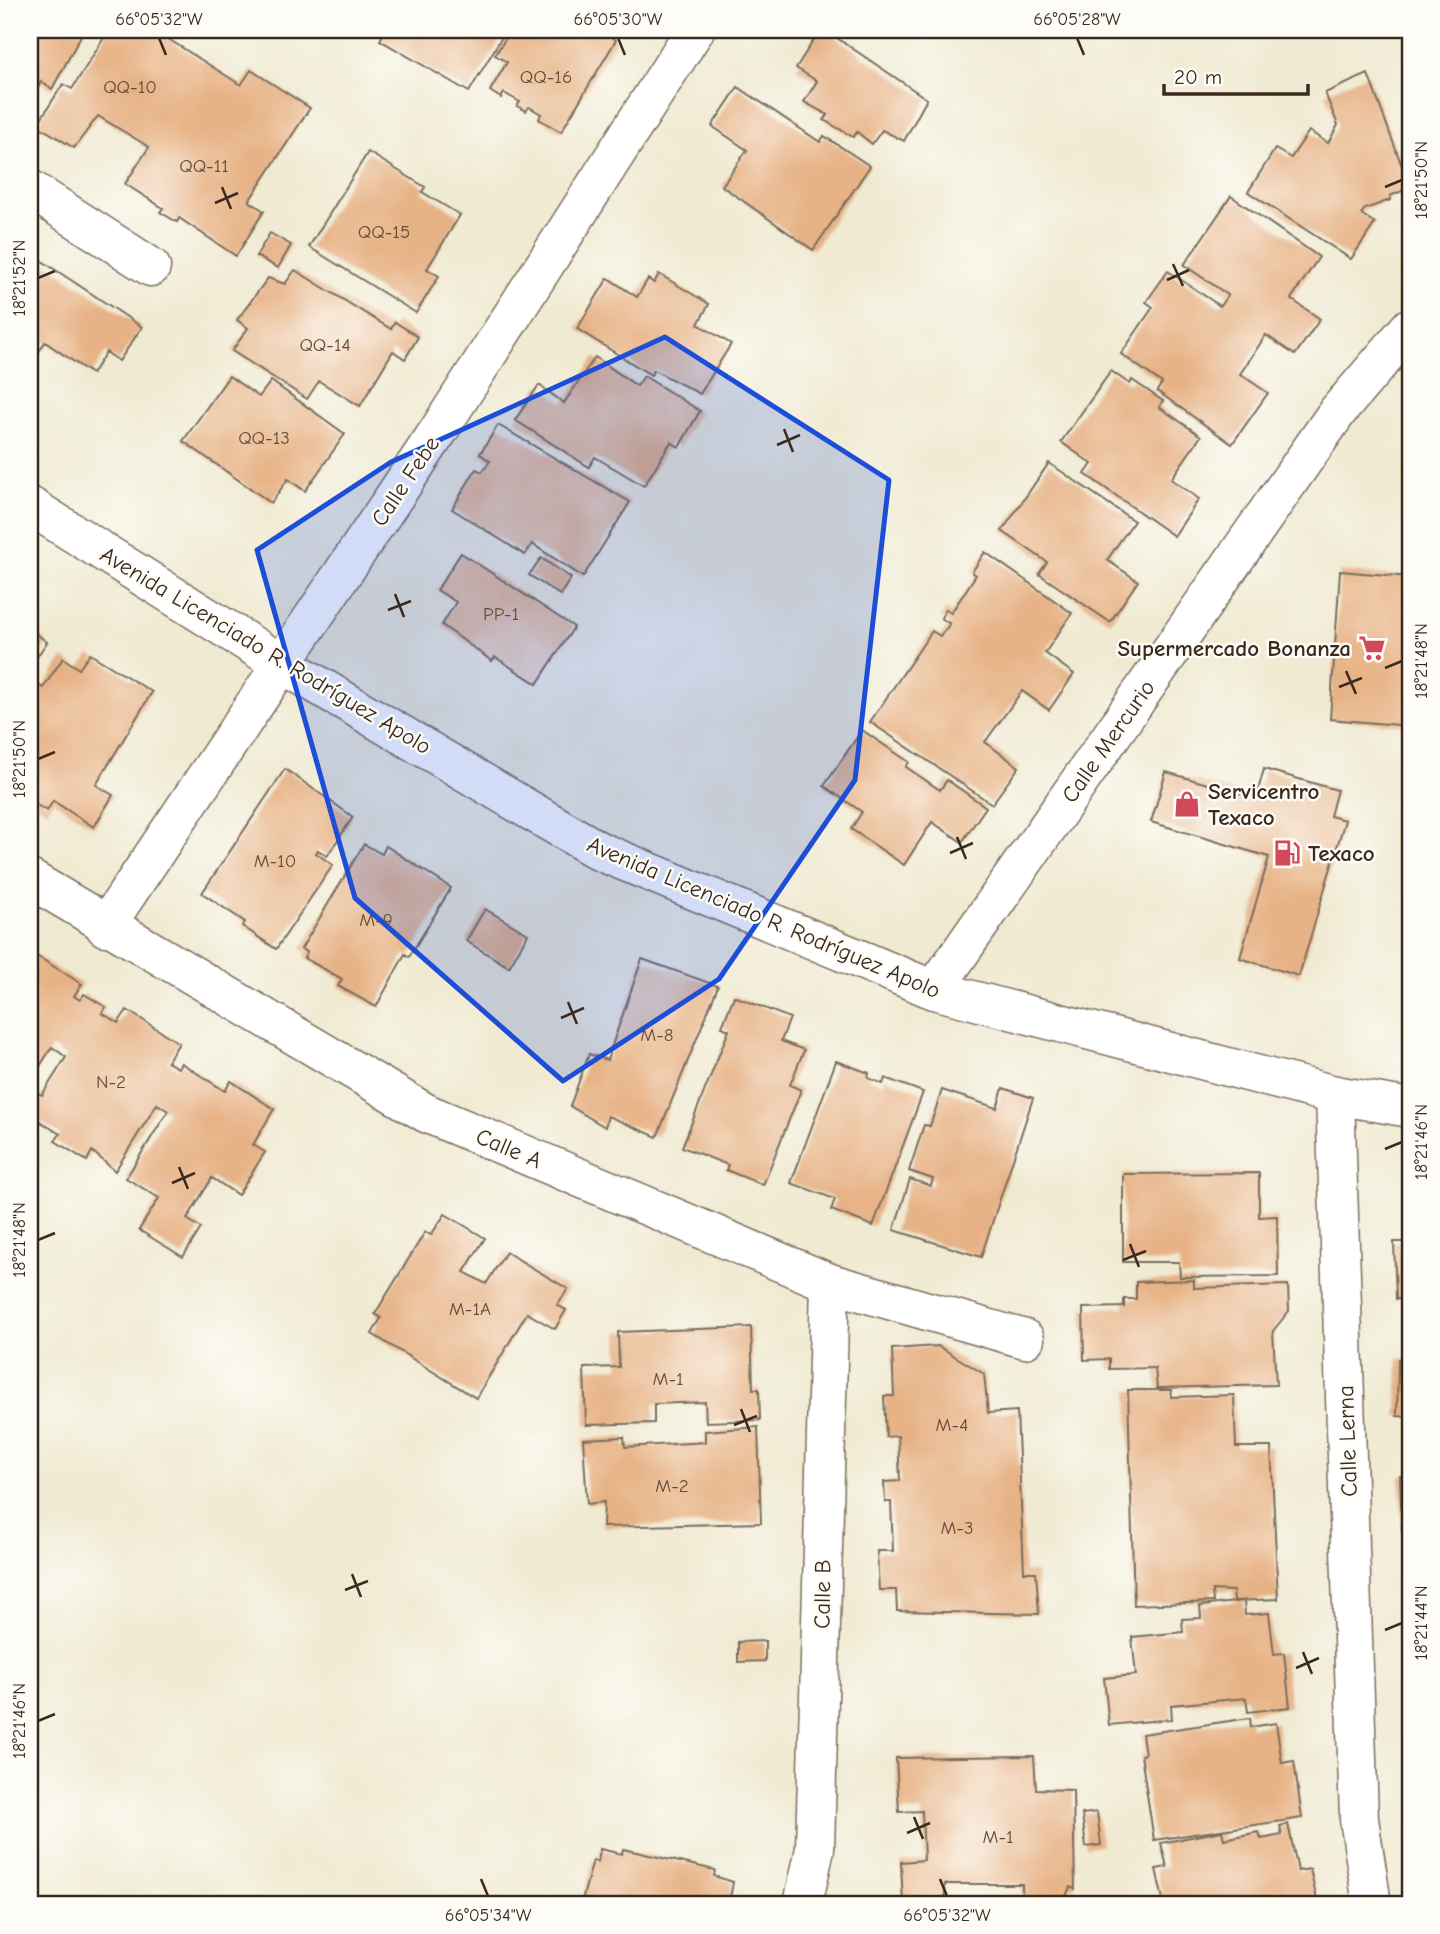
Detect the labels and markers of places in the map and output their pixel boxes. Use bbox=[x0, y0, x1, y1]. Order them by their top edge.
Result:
supermarket icon: Supermercado Bonanza bbox=[1357, 633, 1387, 663]
place label: Supermercado Bonanza bbox=[1117, 635, 1351, 662]
place label: Servicentro Texaco bbox=[1208, 778, 1320, 831]
shop icon: Servicentro Texaco bbox=[1172, 789, 1202, 819]
fuel station icon: Texaco bbox=[1272, 838, 1302, 868]
place label: Texaco bbox=[1308, 840, 1375, 867]

